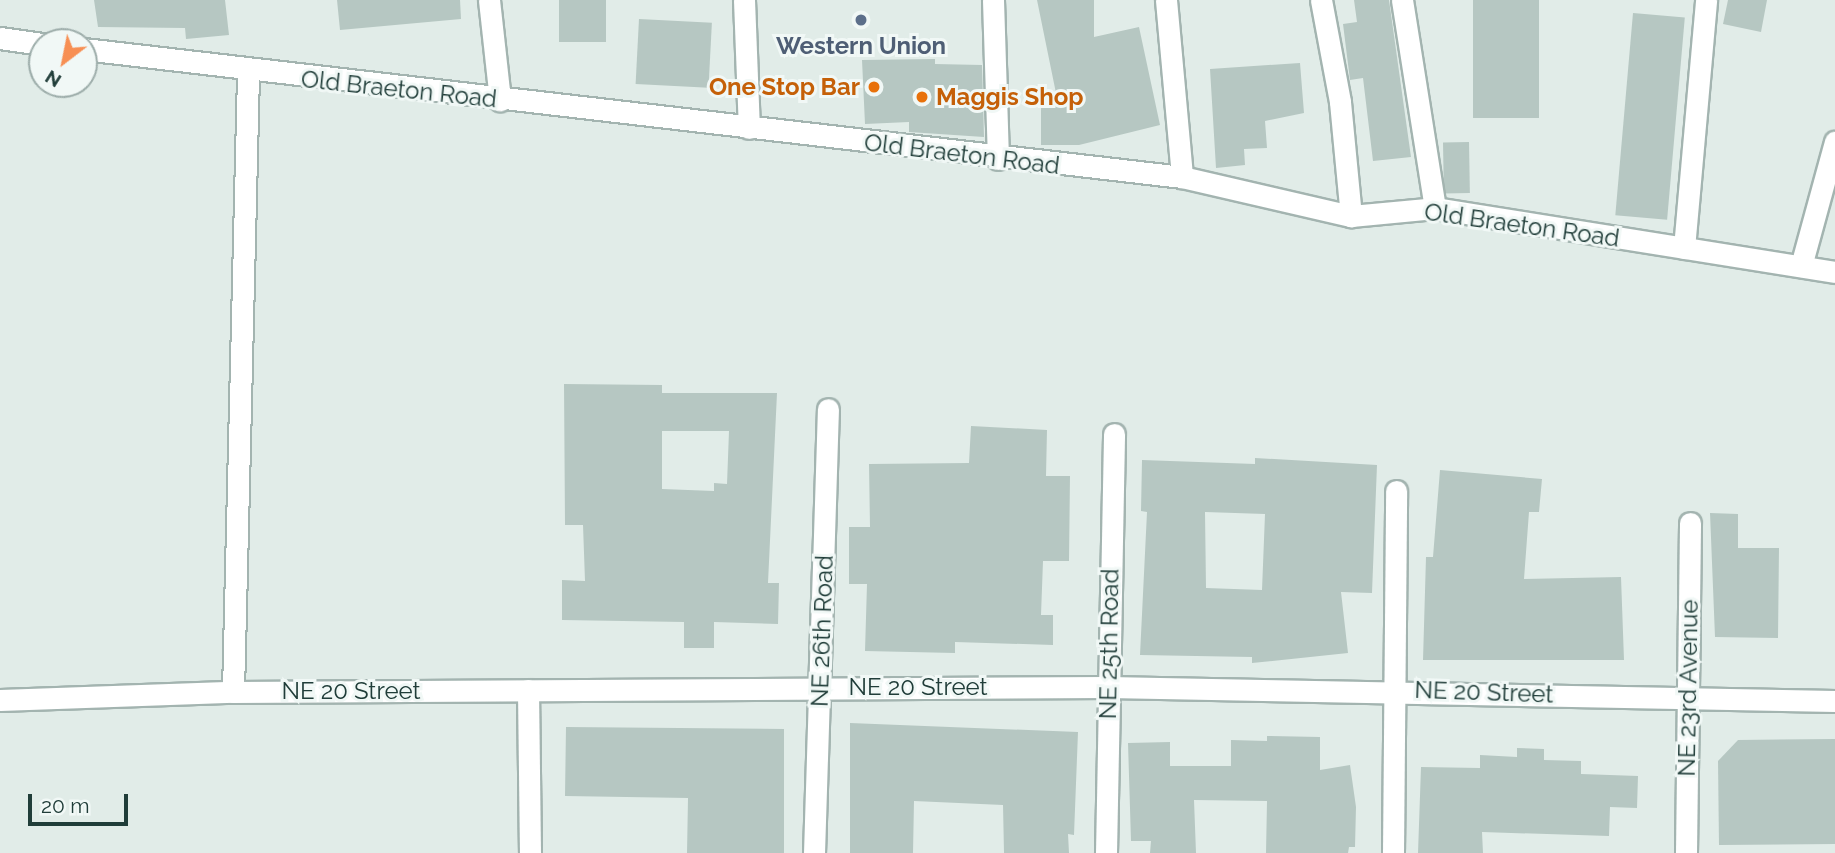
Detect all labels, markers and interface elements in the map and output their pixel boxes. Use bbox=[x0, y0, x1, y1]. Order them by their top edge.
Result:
marker: Western Union bbox=[853, 12, 869, 28]
north arrow bbox=[28, 28, 98, 98]
place label: Western Union bbox=[776, 32, 946, 60]
street label: Old Braeton Road bbox=[300, 64, 498, 114]
text: N bbox=[41, 66, 65, 92]
place label: One Stop Bar bbox=[709, 73, 860, 101]
marker: One Stop Bar bbox=[866, 79, 882, 95]
place label: Maggis Shop bbox=[936, 83, 1083, 111]
marker: Maggis Shop bbox=[914, 89, 930, 105]
street label: Old Braeton Road bbox=[863, 128, 1061, 180]
street label: Old Braeton Road bbox=[1423, 197, 1621, 253]
street label: NE 26th Road bbox=[805, 555, 839, 707]
street label: NE 25th Road bbox=[1093, 568, 1125, 720]
street label: NE 23rd Avenue bbox=[1672, 599, 1704, 777]
street label: NE 20 Street bbox=[848, 673, 988, 701]
street label: NE 20 Street bbox=[1414, 675, 1554, 709]
street label: NE 20 Street bbox=[281, 677, 421, 705]
scale bar bbox=[32, 780, 131, 824]
text: 20 m bbox=[41, 793, 89, 818]

